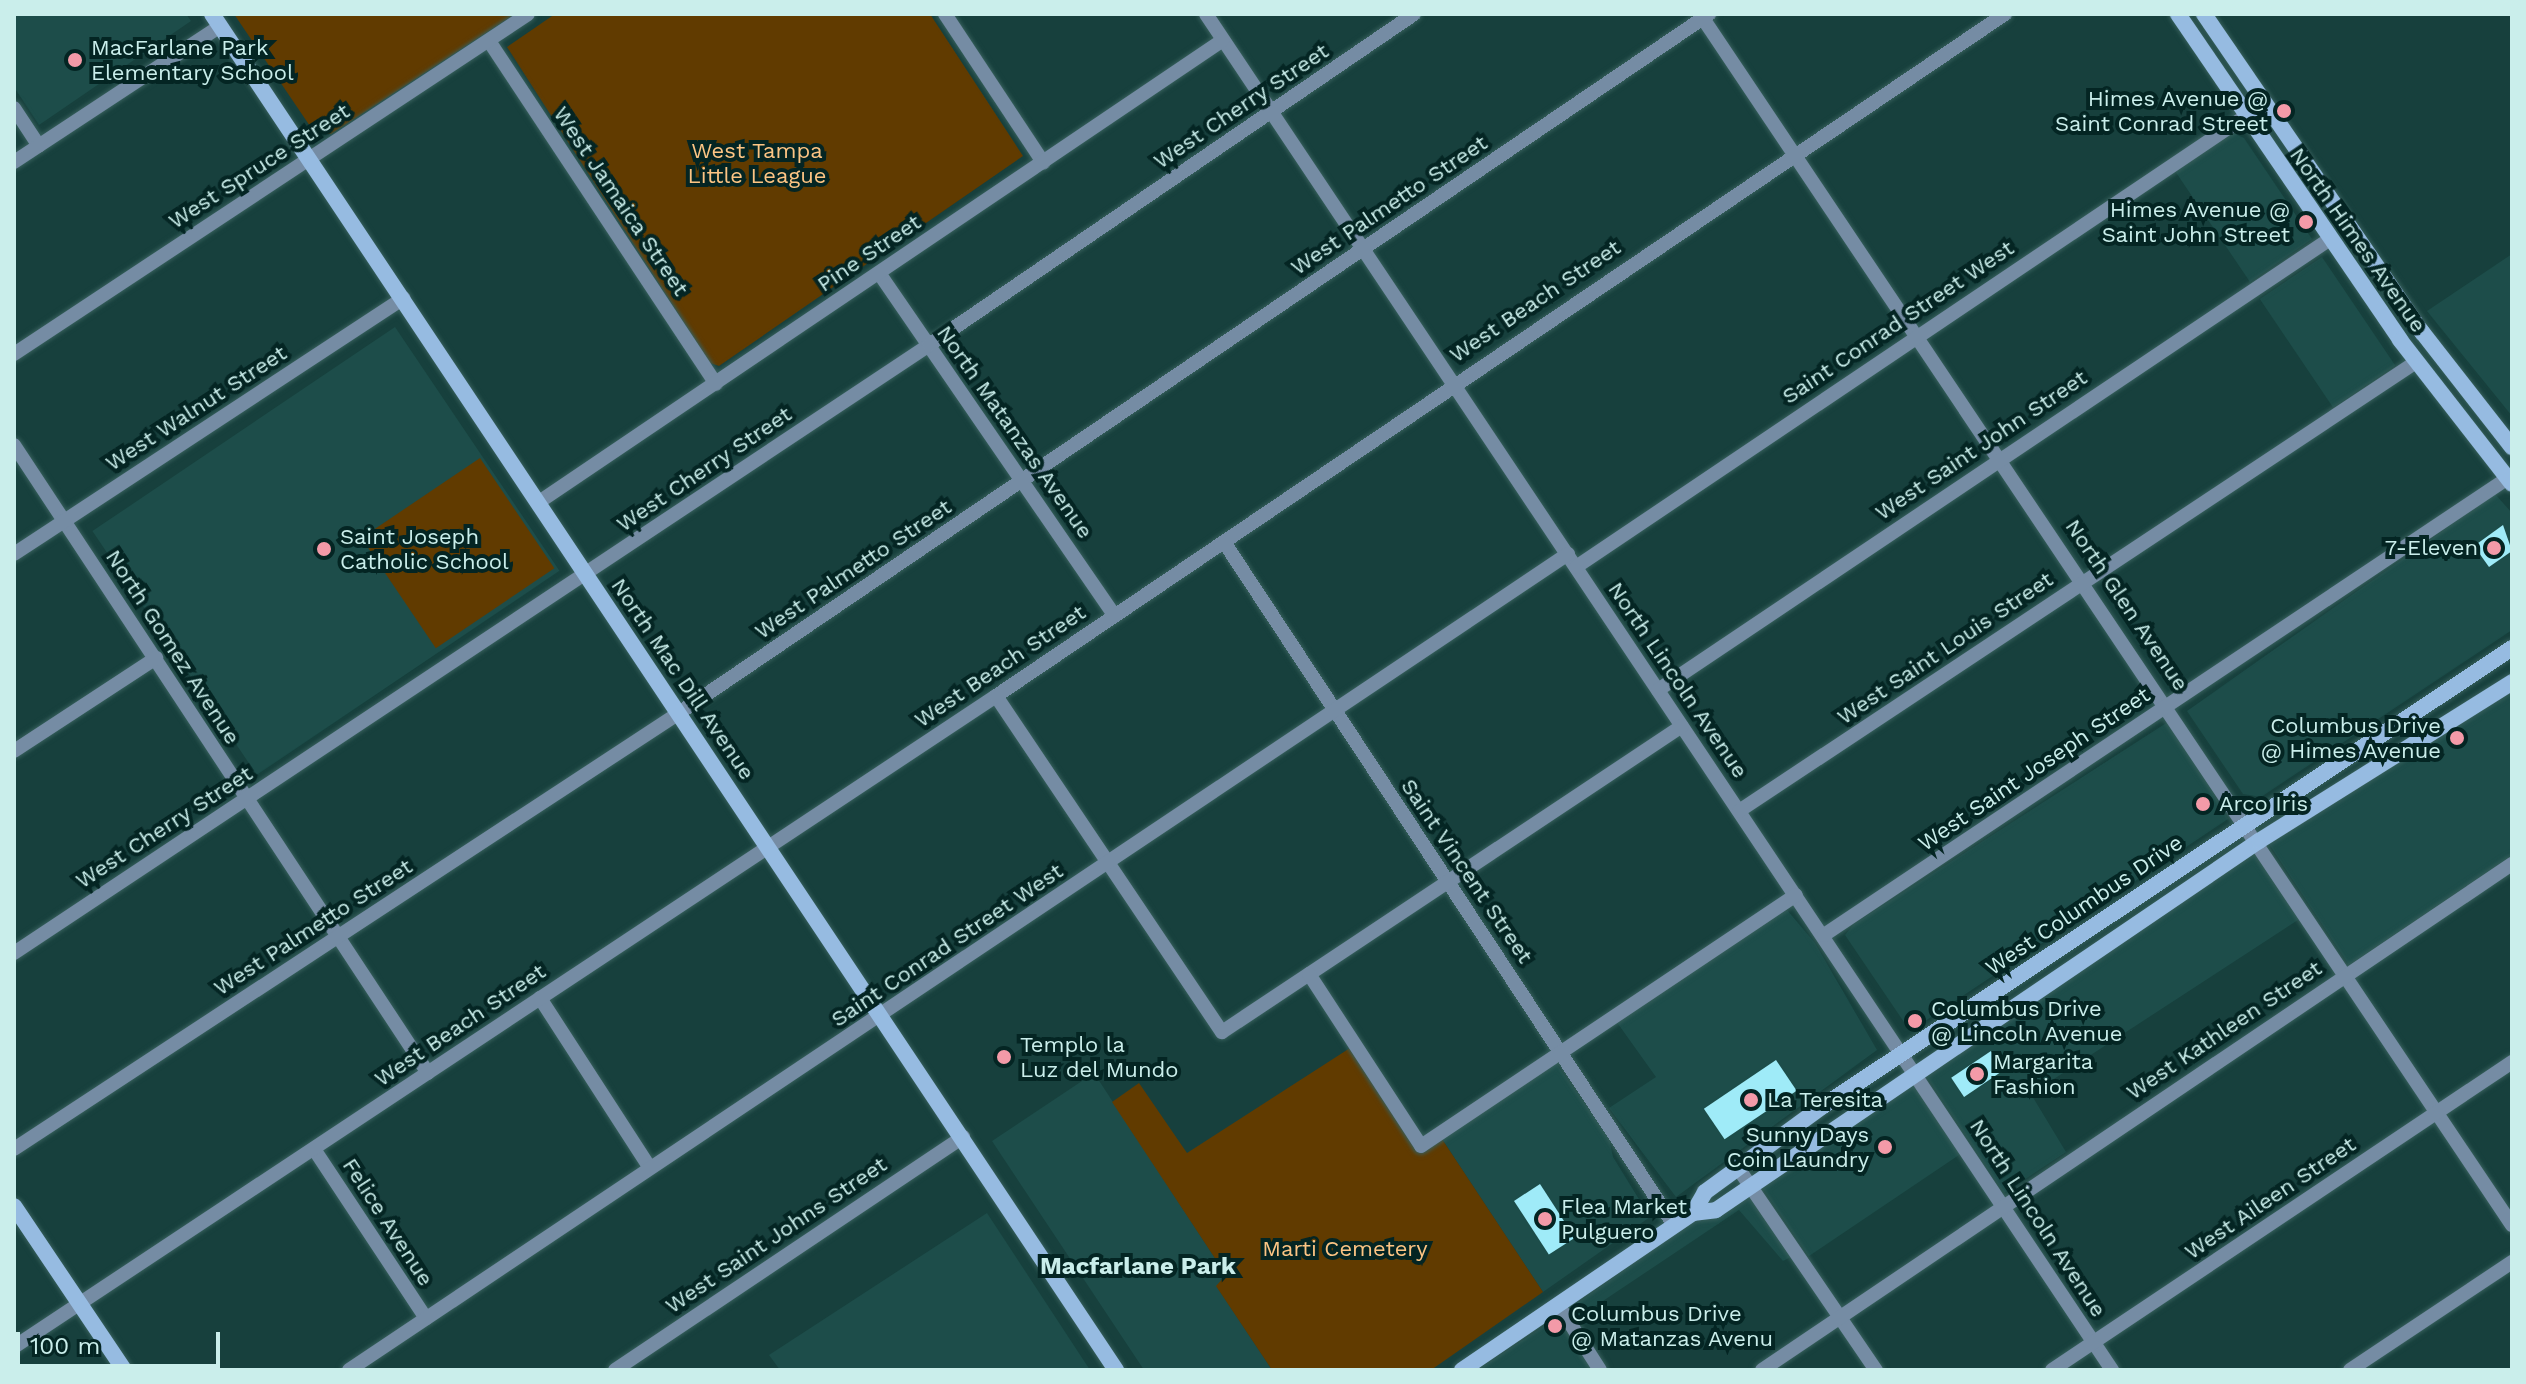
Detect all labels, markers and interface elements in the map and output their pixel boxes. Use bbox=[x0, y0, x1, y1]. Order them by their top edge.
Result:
place label: MacFarlane Park Elementary School bbox=[91, 34, 294, 86]
street label: West Cherry Street bbox=[1148, 38, 1334, 174]
marker: MacFarlane Park Elementary School bbox=[66, 51, 84, 69]
place label: Himes Avenue @ Saint Conrad Street bbox=[2055, 85, 2268, 136]
street label: West Spruce Street bbox=[164, 98, 354, 234]
street label: West Jamaica Street bbox=[548, 101, 694, 301]
marker: Himes Avenue @ Saint Conrad Street bbox=[2275, 102, 2293, 120]
street label: West Palmetto Street bbox=[1286, 129, 1492, 281]
park label: West Tampa Little League bbox=[688, 137, 826, 188]
street label: North Himes Avenue bbox=[2284, 142, 2432, 338]
place label: Himes Avenue @ Saint John Street bbox=[2101, 196, 2290, 248]
street label: Pine Street bbox=[812, 209, 926, 297]
marker: Himes Avenue @ Saint John Street bbox=[2297, 213, 2315, 231]
street label: West Beach Street bbox=[1444, 234, 1626, 368]
street label: Saint Conrad Street West bbox=[1777, 234, 2019, 410]
street label: North Matanzas Avenue bbox=[931, 320, 1099, 544]
street label: West Walnut Street bbox=[100, 339, 292, 477]
street label: West Saint John Street bbox=[1870, 364, 2092, 526]
street label: West Cherry Street bbox=[611, 401, 797, 537]
street label: West Palmetto Street bbox=[750, 493, 956, 645]
street label: North Glen Avenue bbox=[2060, 514, 2194, 696]
place label: Saint Joseph Catholic School bbox=[340, 523, 509, 574]
place label: 7-Eleven bbox=[2385, 535, 2478, 561]
marker: 7-Eleven bbox=[2485, 539, 2503, 557]
marker: Saint Joseph Catholic School bbox=[315, 540, 333, 558]
street label: North Gomez Avenue bbox=[100, 544, 246, 750]
street label: West Saint Louis Street bbox=[1832, 566, 2058, 730]
street label: North Mac Dill Avenue bbox=[605, 572, 761, 786]
street label: North Lincoln Avenue bbox=[1602, 577, 1754, 783]
street label: West Beach Street bbox=[909, 599, 1091, 733]
street label: West Saint Joseph Street bbox=[1913, 681, 2155, 857]
place label: Columbus Drive @ Himes Avenue bbox=[2260, 712, 2441, 764]
marker: Columbus Drive @ Himes Avenue bbox=[2448, 729, 2466, 747]
street label: West Cherry Street bbox=[70, 760, 258, 894]
street label: Saint Vincent Street bbox=[1395, 773, 1539, 969]
place label: Arco Iris bbox=[2219, 791, 2308, 817]
marker: Arco Iris bbox=[2194, 795, 2212, 813]
street label: West Columbus Drive bbox=[1980, 829, 2188, 981]
street label: West Palmetto Street bbox=[209, 853, 417, 1001]
street label: Saint Conrad Street West bbox=[826, 857, 1068, 1033]
street label: West Kathleen Street bbox=[2121, 955, 2327, 1105]
street label: West Beach Street bbox=[369, 958, 551, 1092]
place label: Columbus Drive @ Lincoln Avenue bbox=[1931, 995, 2123, 1046]
marker: Columbus Drive @ Lincoln Avenue bbox=[1906, 1012, 1924, 1030]
place label: Templo la Luz del Mundo bbox=[1020, 1031, 1179, 1082]
marker: Templo la Luz del Mundo bbox=[995, 1048, 1013, 1066]
place label: Margarita Fashion bbox=[1993, 1048, 2093, 1100]
marker: Margarita Fashion bbox=[1968, 1065, 1986, 1083]
place label: La Teresita bbox=[1767, 1087, 1884, 1113]
marker: La Teresita bbox=[1742, 1091, 1760, 1109]
street label: North Lincoln Avenue bbox=[1964, 1114, 2112, 1322]
place label: Sunny Days Coin Laundry bbox=[1727, 1121, 1869, 1172]
street label: West Aileen Street bbox=[2179, 1131, 2361, 1265]
marker: Sunny Days Coin Laundry bbox=[1876, 1138, 1894, 1156]
street label: West Saint Johns Street bbox=[660, 1151, 892, 1319]
street label: Felice Avenue bbox=[337, 1153, 439, 1291]
place label: Flea Market Pulguero bbox=[1561, 1193, 1688, 1244]
marker: Flea Market Pulguero bbox=[1536, 1210, 1554, 1228]
park label: Marti Cemetery bbox=[1262, 1236, 1428, 1262]
district label: Macfarlane Park bbox=[1040, 1253, 1236, 1281]
place label: Columbus Drive @ Matanzas Avenu bbox=[1571, 1300, 1774, 1352]
scale bar bbox=[20, 1316, 224, 1366]
marker: Columbus Drive @ Matanzas Avenu bbox=[1546, 1317, 1564, 1335]
text: 100 m bbox=[30, 1332, 100, 1360]

